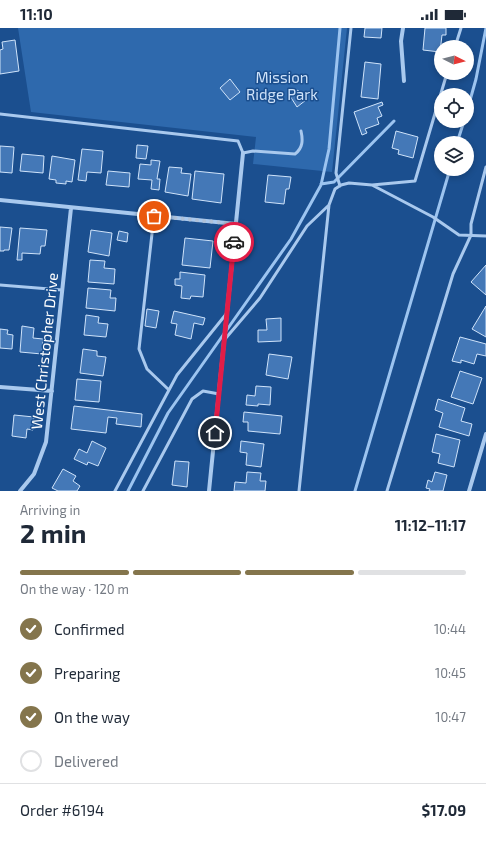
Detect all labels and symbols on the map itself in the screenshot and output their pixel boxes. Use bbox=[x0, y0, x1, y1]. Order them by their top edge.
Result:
north arrow bbox=[434, 40, 474, 80]
park label: Mission Ridge Park bbox=[246, 68, 318, 103]
pin bbox=[137, 199, 171, 233]
courier bbox=[214, 222, 254, 262]
street label: West Christopher Drive bbox=[27, 272, 61, 430]
pin bbox=[198, 416, 232, 450]

